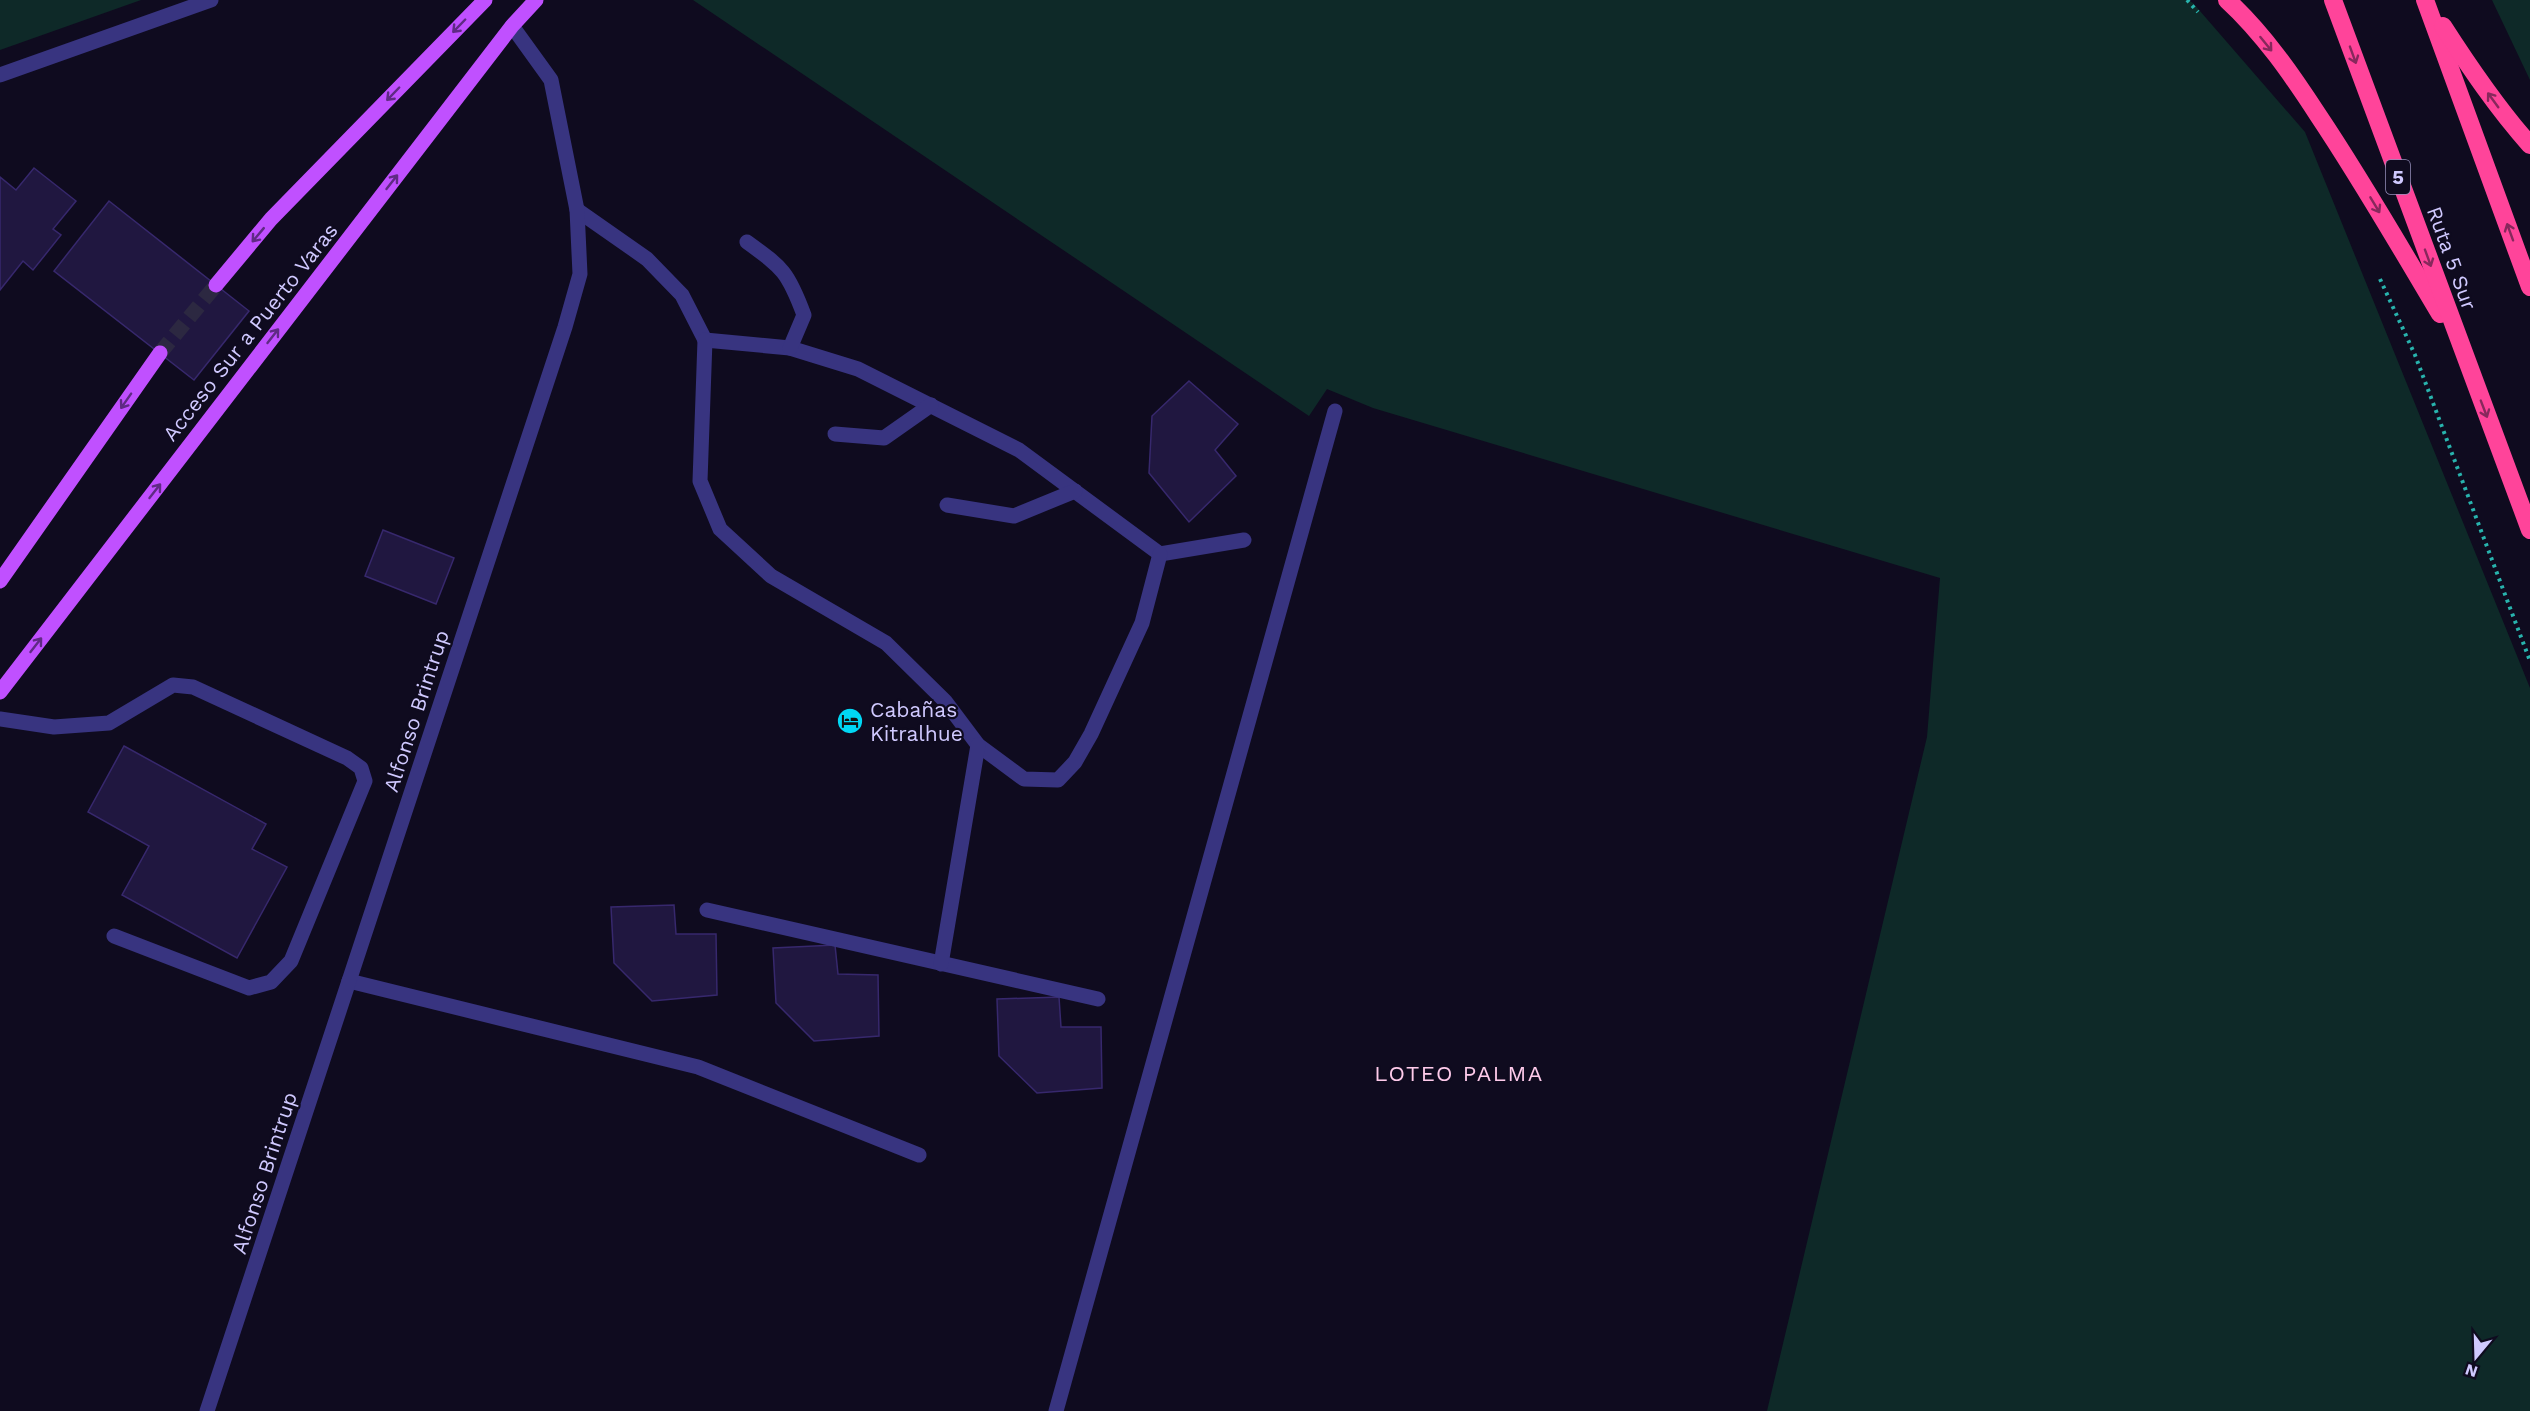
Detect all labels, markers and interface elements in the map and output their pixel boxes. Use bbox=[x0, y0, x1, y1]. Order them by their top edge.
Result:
one-way arrow bbox=[452, 19, 467, 34]
one-way arrow bbox=[2259, 36, 2273, 51]
one-way arrow bbox=[2349, 45, 2360, 64]
one-way arrow bbox=[386, 86, 400, 101]
one-way arrow bbox=[2487, 93, 2499, 109]
road number: 5 bbox=[2386, 160, 2410, 194]
one-way arrow bbox=[386, 174, 399, 190]
one-way arrow bbox=[2369, 196, 2381, 213]
street label: Ruta 5 Sur bbox=[2422, 203, 2482, 314]
street label: Acceso Sur a Puerto Varas bbox=[157, 218, 343, 446]
one-way arrow bbox=[2504, 223, 2515, 242]
one-way arrow bbox=[251, 227, 265, 242]
one-way arrow bbox=[2423, 248, 2434, 266]
one-way arrow bbox=[267, 329, 280, 345]
one-way arrow bbox=[120, 393, 132, 409]
one-way arrow bbox=[2480, 399, 2491, 418]
one-way arrow bbox=[148, 483, 161, 499]
street label: Alfonso Brintrup bbox=[378, 627, 454, 795]
one-way arrow bbox=[29, 638, 42, 654]
place label: Cabañas Kitralhue bbox=[870, 697, 963, 746]
hotel icon: Cabañas Kitralhue bbox=[835, 706, 865, 736]
district label: LOTEO PALMA bbox=[1374, 1061, 1544, 1086]
street label: Alfonso Brintrup bbox=[226, 1089, 302, 1257]
north arrow bbox=[2446, 1327, 2506, 1387]
text: N bbox=[2463, 1360, 2480, 1382]

